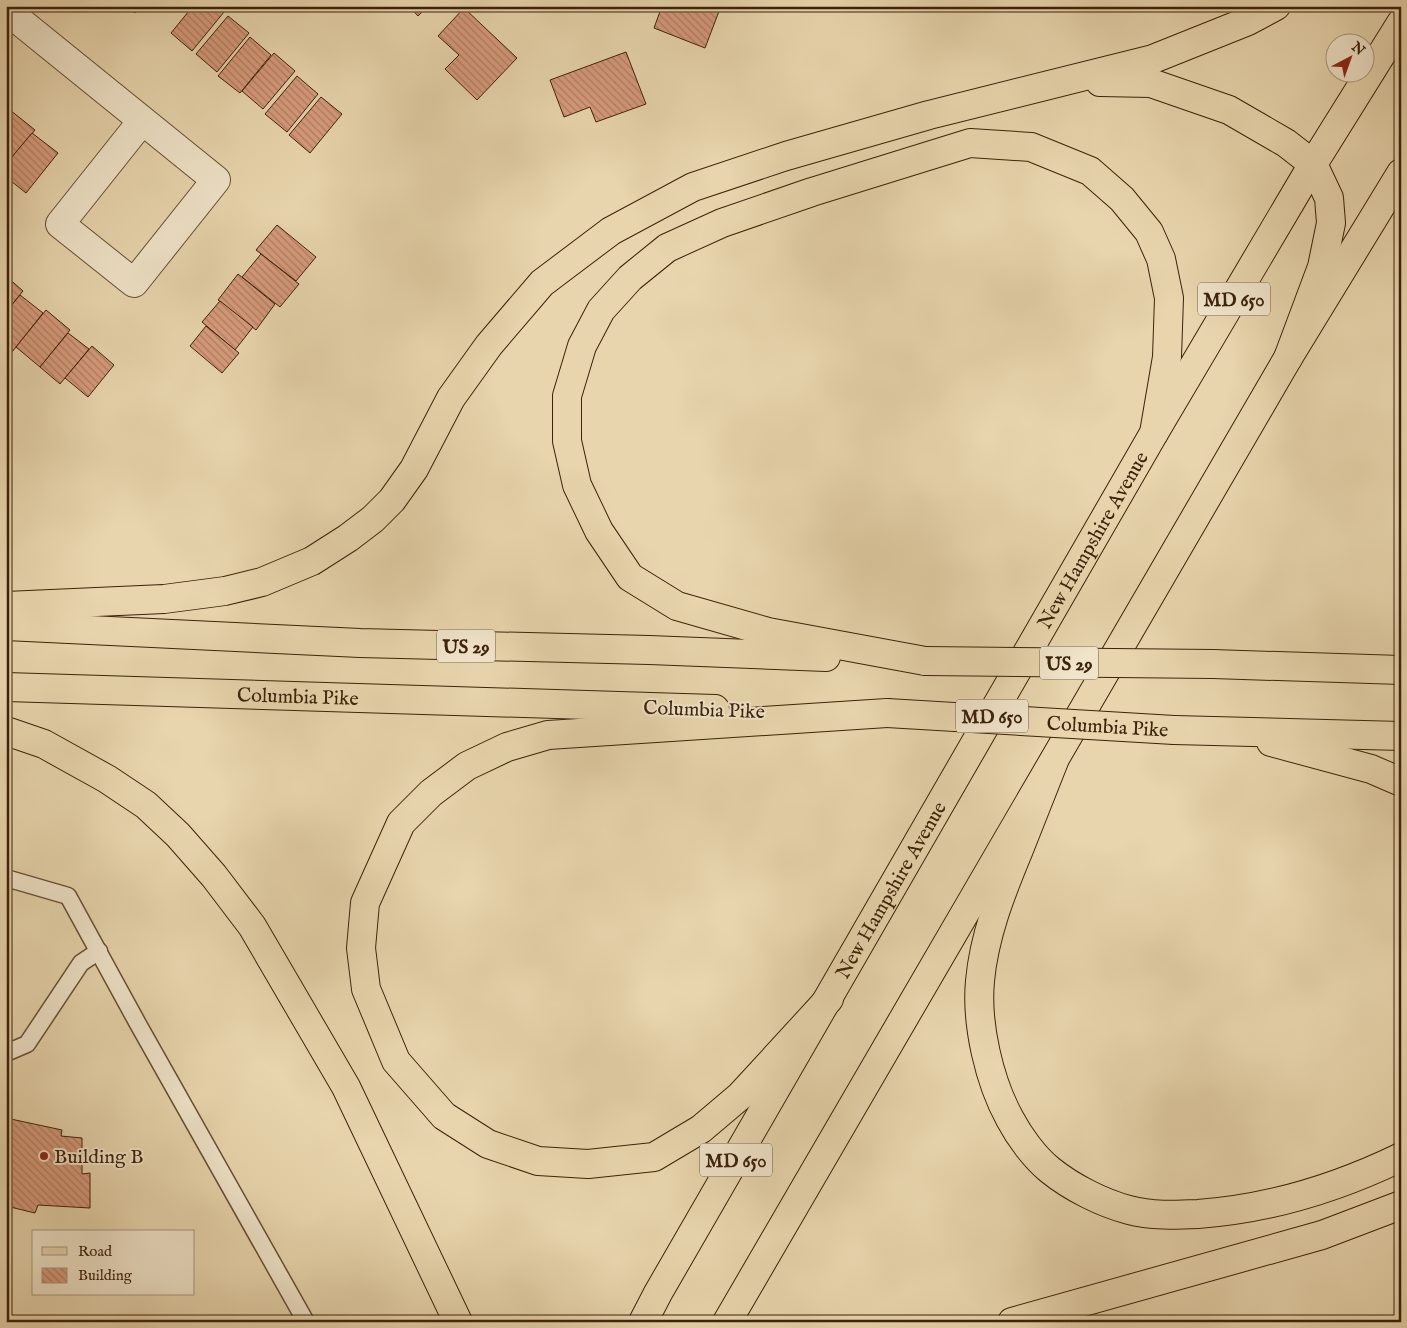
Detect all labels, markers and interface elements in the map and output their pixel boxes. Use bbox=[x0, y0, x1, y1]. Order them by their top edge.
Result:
north arrow bbox=[1324, 32, 1374, 82]
text: N bbox=[1347, 38, 1368, 60]
road number: MD 650 bbox=[1198, 282, 1270, 316]
street label: New Hampshire Avenue bbox=[1033, 447, 1155, 634]
road number: US 29 bbox=[437, 630, 495, 662]
road number: US 29 bbox=[1040, 646, 1098, 680]
street label: Columbia Pike bbox=[237, 683, 359, 712]
street label: Columbia Pike bbox=[643, 696, 765, 725]
road number: MD 650 bbox=[956, 699, 1028, 732]
street label: Columbia Pike bbox=[1046, 711, 1169, 744]
street label: New Hampshire Avenue bbox=[831, 797, 953, 984]
road number: MD 650 bbox=[700, 1144, 772, 1176]
place label: Building B bbox=[54, 1145, 143, 1170]
marker: Building B bbox=[38, 1150, 50, 1162]
legend bbox=[32, 1230, 195, 1296]
text: Road bbox=[78, 1242, 113, 1261]
text: Building bbox=[78, 1266, 133, 1285]

